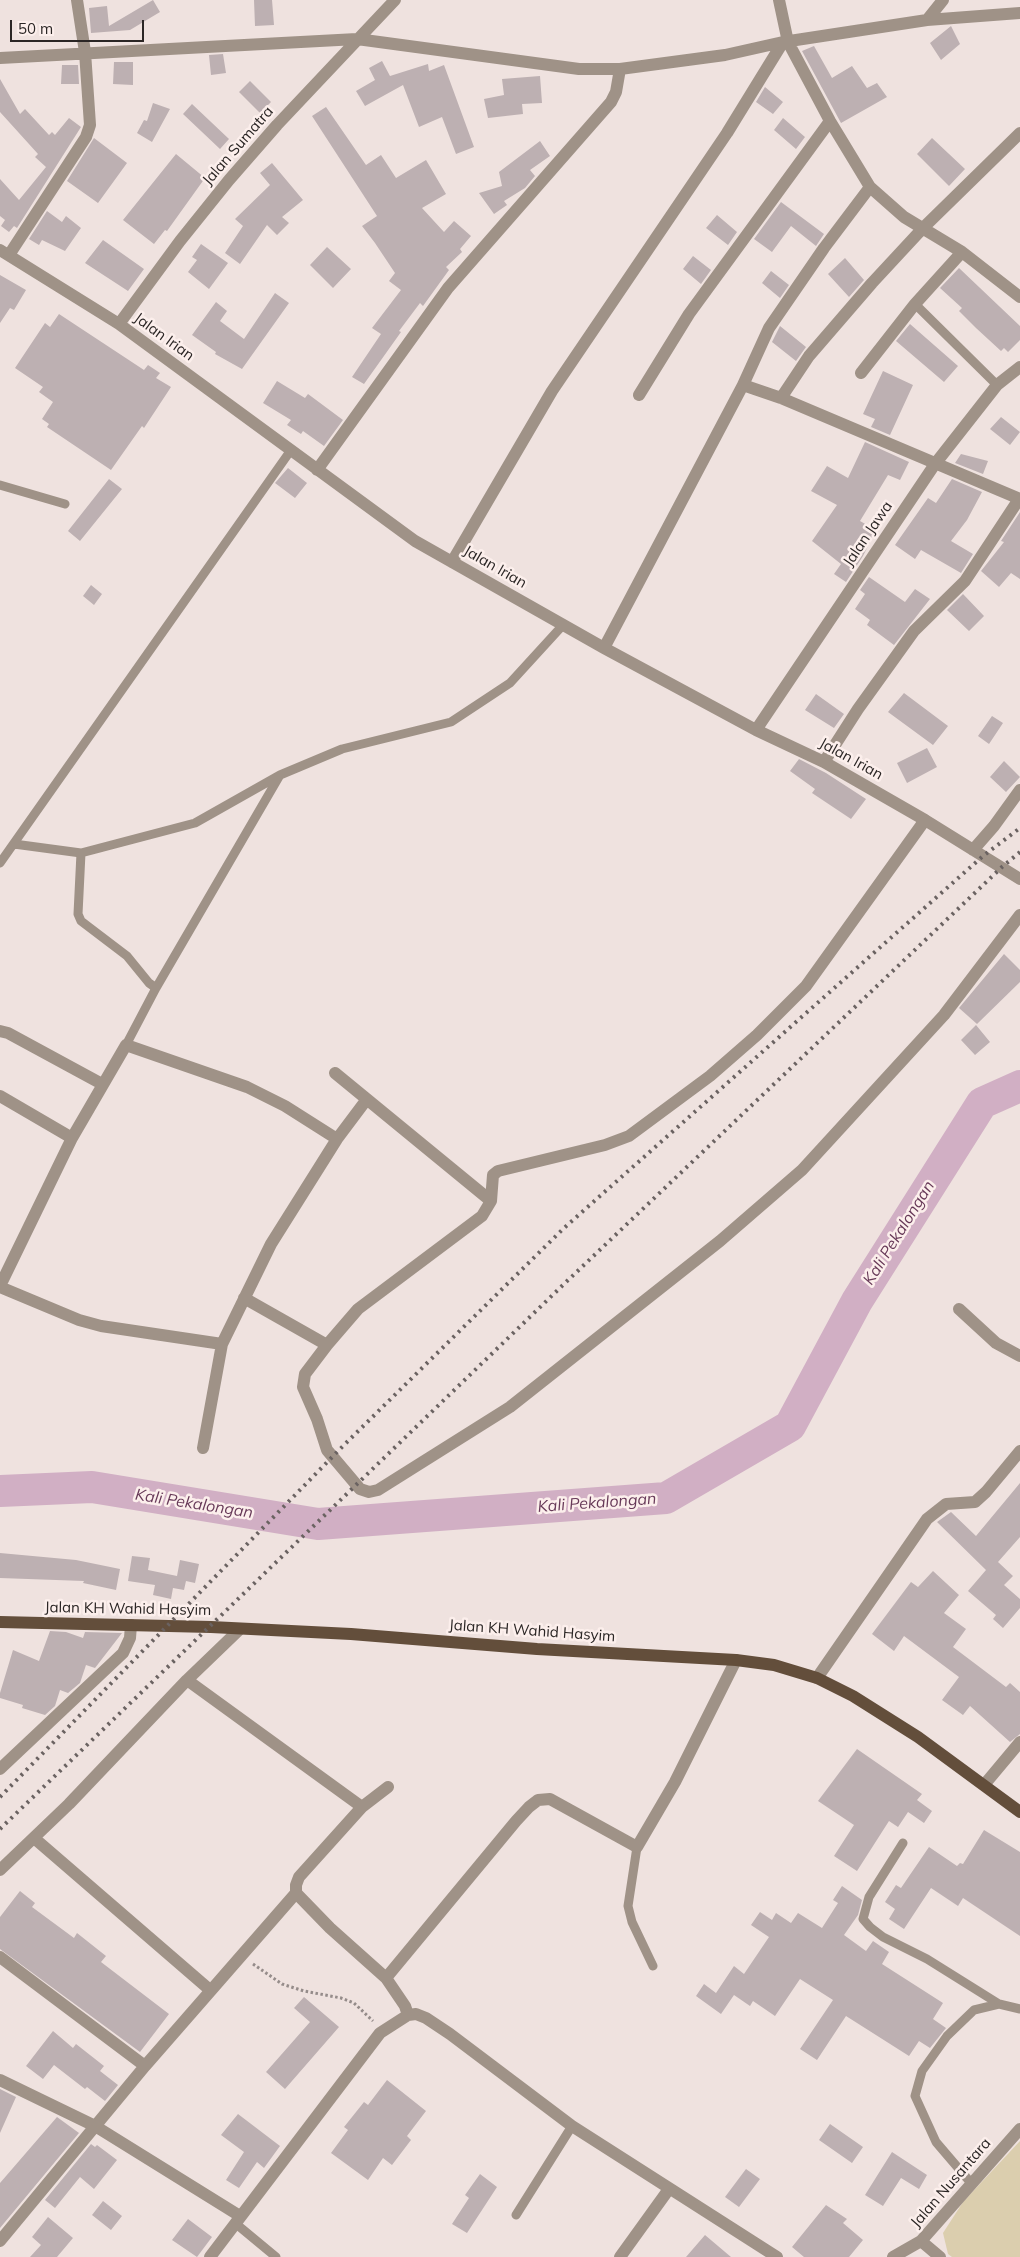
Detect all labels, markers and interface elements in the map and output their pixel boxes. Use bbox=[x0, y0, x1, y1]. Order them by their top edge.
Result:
scale bar bbox=[12, 10, 146, 42]
text: 50 m bbox=[18, 19, 53, 38]
street label: Jalan Sumatra bbox=[199, 103, 277, 189]
street label: Jalan Irian bbox=[130, 309, 198, 365]
street label: Jalan Jawa bbox=[840, 498, 896, 570]
street label: Jalan Irian bbox=[460, 542, 530, 592]
street label: Jalan Irian bbox=[816, 734, 886, 784]
water label: Kali Pekalongan bbox=[859, 1177, 939, 1289]
water label: Kali Pekalongan bbox=[134, 1485, 254, 1523]
water label: Kali Pekalongan bbox=[537, 1489, 657, 1517]
street label: Jalan KH Wahid Hasyim bbox=[45, 1599, 211, 1619]
street label: Jalan KH Wahid Hasyim bbox=[448, 1616, 616, 1646]
street label: Jalan Nusantara bbox=[907, 2134, 995, 2232]

